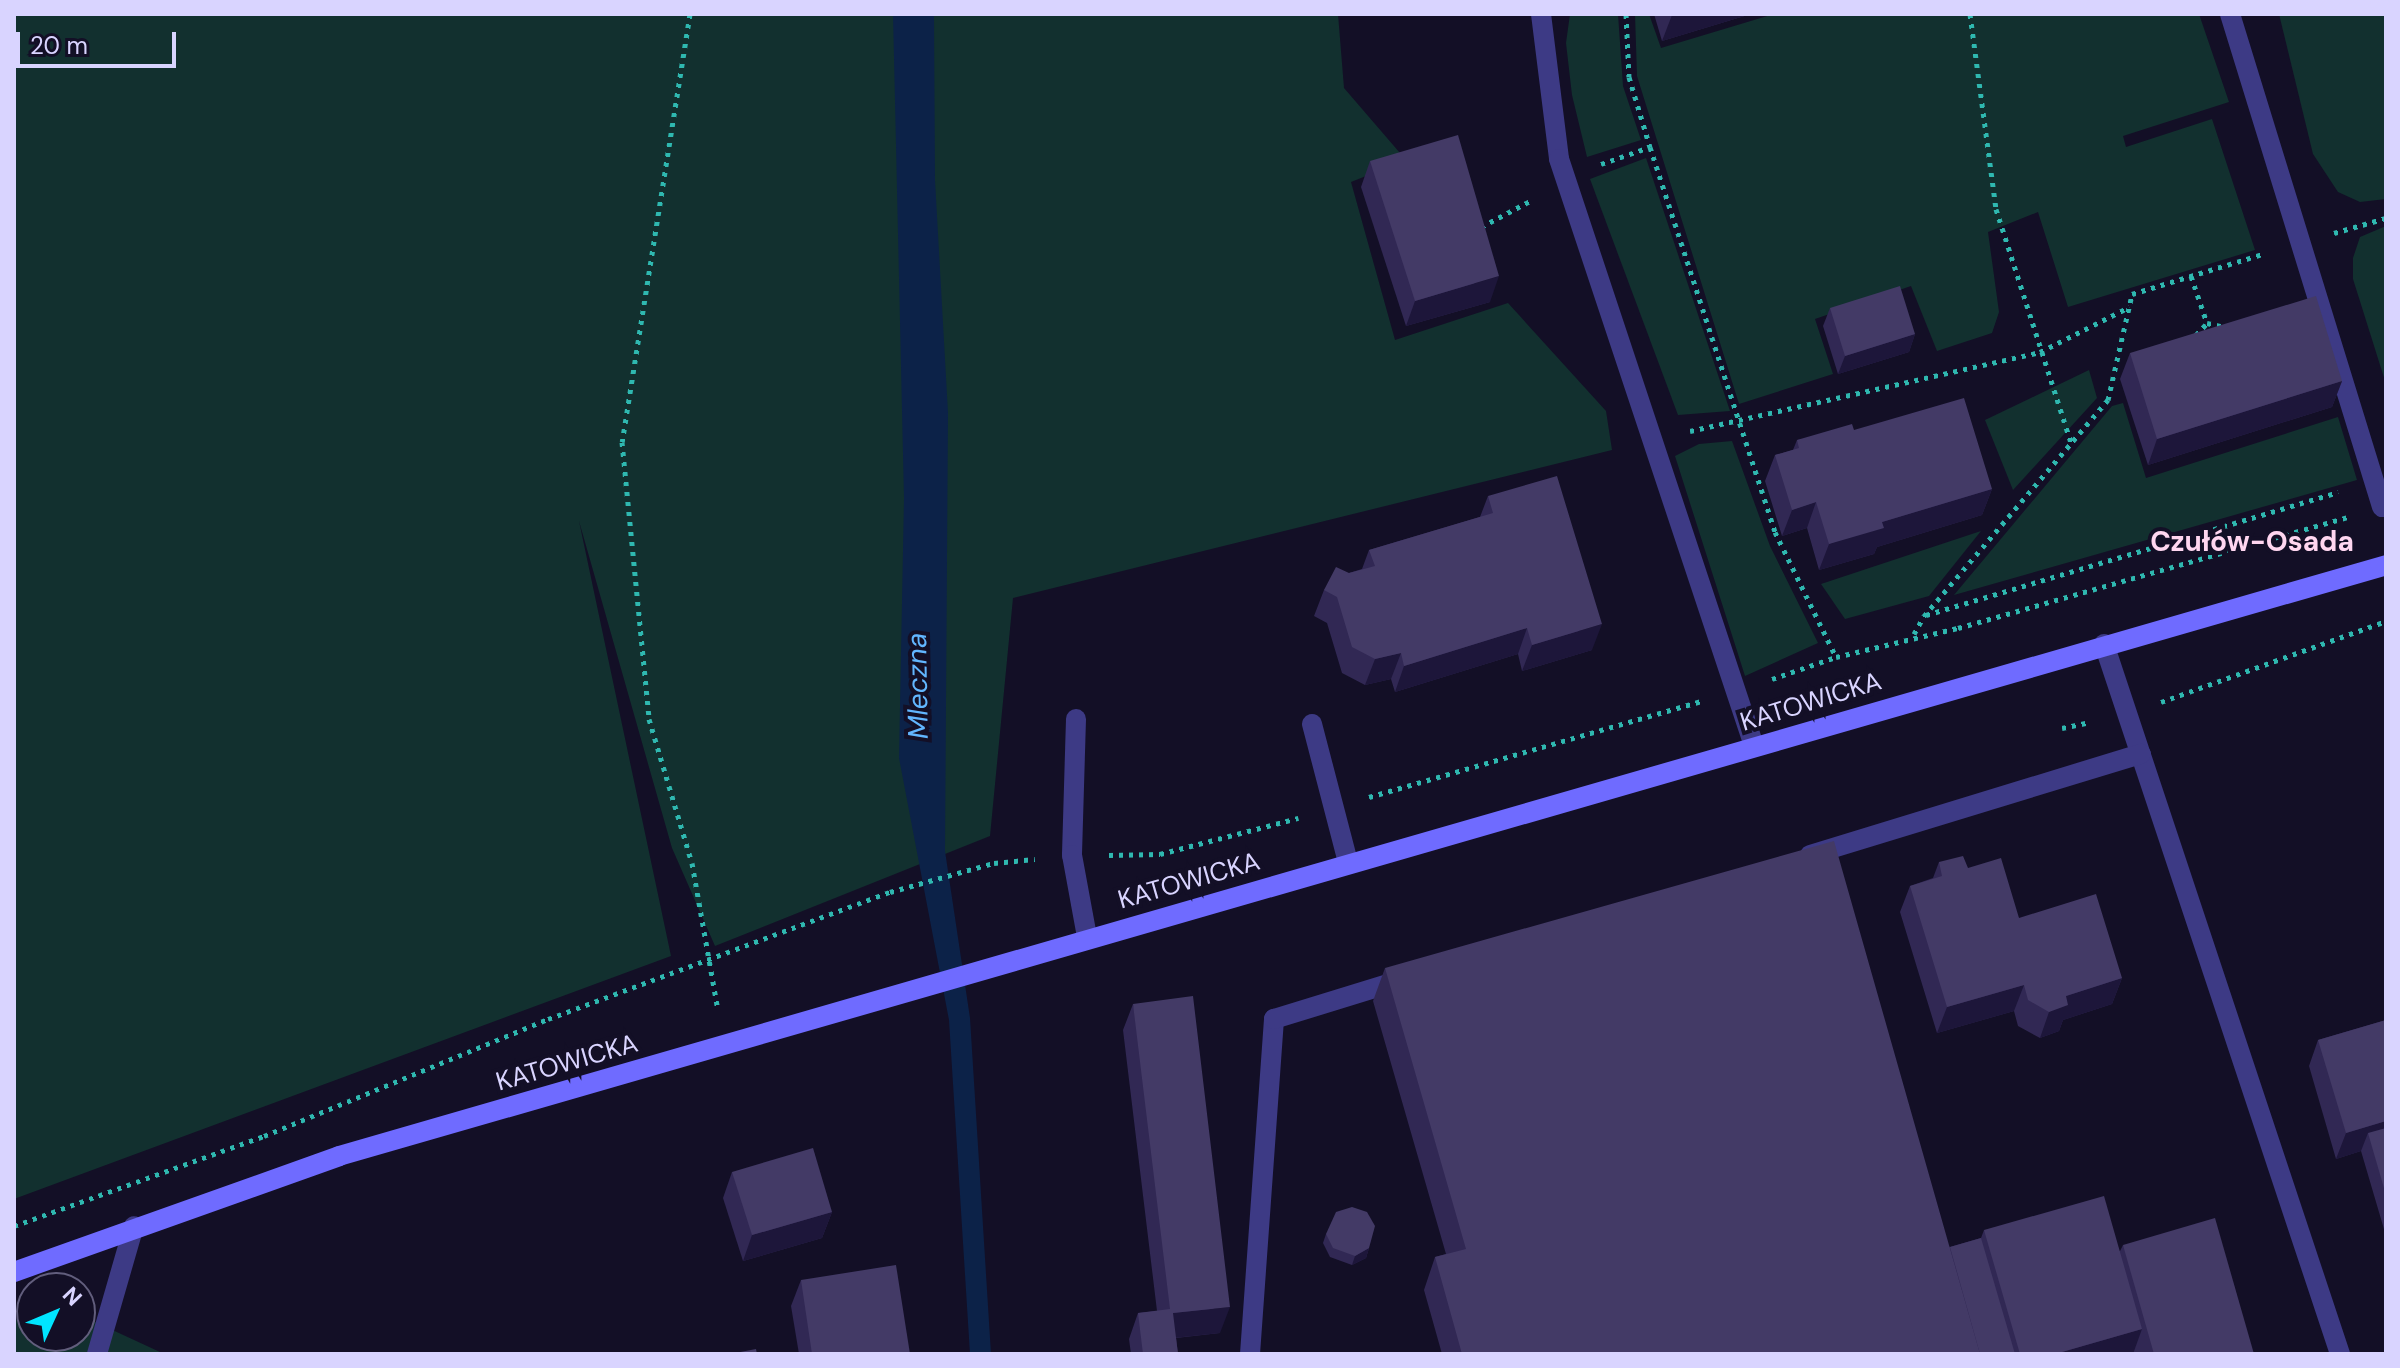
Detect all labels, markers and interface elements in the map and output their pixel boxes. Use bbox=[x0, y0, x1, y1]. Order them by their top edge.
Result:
scale bar bbox=[20, 16, 180, 66]
text: 20 m bbox=[30, 30, 88, 61]
district label: Czułów-Osada bbox=[2150, 525, 2354, 559]
water label: Mleczna bbox=[900, 633, 936, 739]
street label: KATOWICKA bbox=[1737, 666, 1885, 738]
street label: KATOWICKA bbox=[1115, 846, 1263, 916]
street label: KATOWICKA bbox=[493, 1028, 641, 1098]
north arrow bbox=[16, 1272, 96, 1352]
text: N bbox=[56, 1281, 88, 1312]

